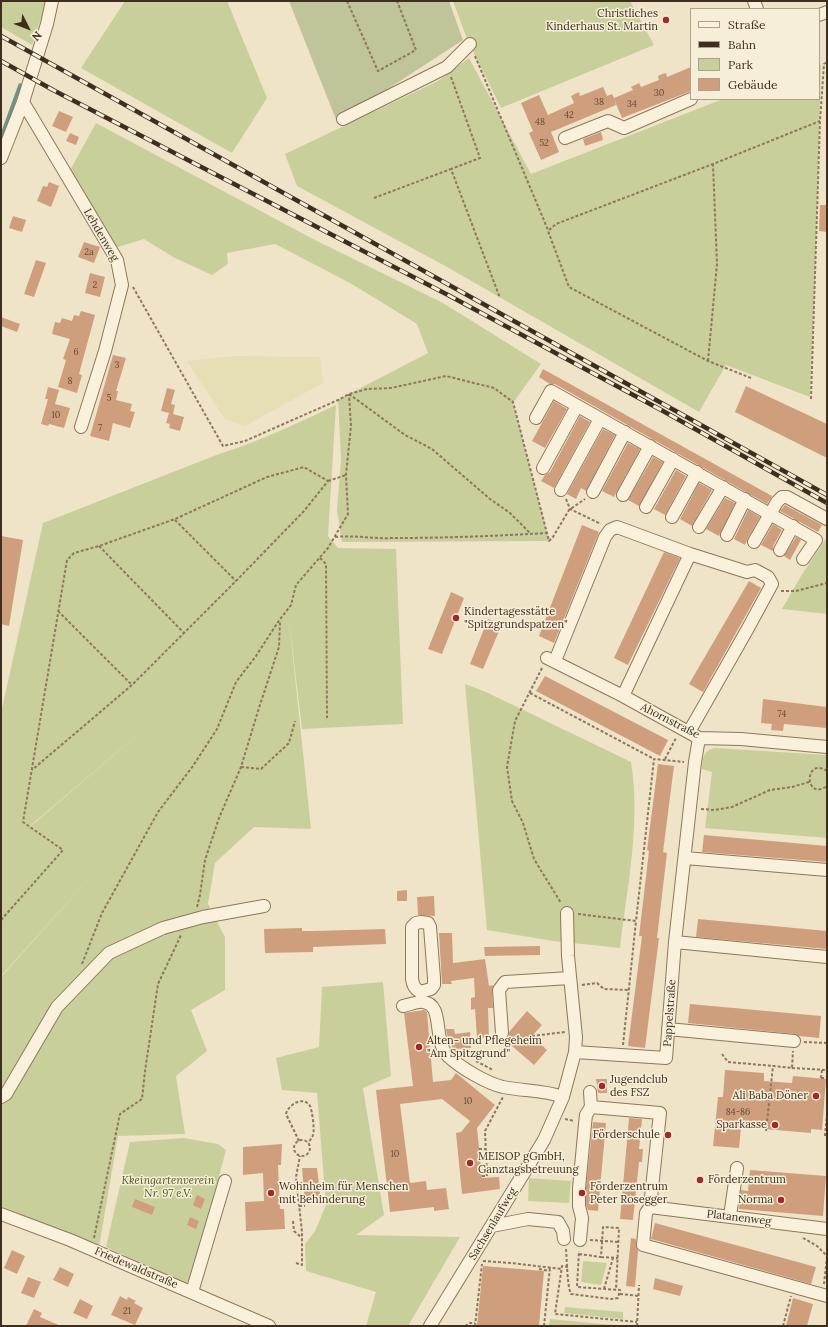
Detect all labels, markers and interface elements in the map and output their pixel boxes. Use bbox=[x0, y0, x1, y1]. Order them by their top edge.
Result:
place label: Christliches Kinderhaus St. Martin bbox=[546, 7, 658, 33]
north arrow bbox=[8, 8, 48, 48]
legend bbox=[690, 8, 820, 100]
marker: Christliches Kinderhaus St. Martin bbox=[661, 15, 671, 25]
text: Straße bbox=[728, 17, 765, 32]
text: N bbox=[29, 28, 45, 44]
text: Bahn bbox=[728, 37, 756, 52]
text: Park bbox=[728, 57, 753, 72]
text: Gebäude bbox=[728, 77, 778, 92]
house number: 30 bbox=[654, 88, 664, 98]
house number: 38 bbox=[594, 97, 604, 107]
house number: 34 bbox=[627, 99, 637, 109]
house number: 42 bbox=[564, 110, 574, 120]
house number: 48 bbox=[535, 117, 545, 127]
house number: 52 bbox=[539, 138, 549, 148]
street label: Lehdenweg bbox=[81, 206, 121, 264]
house number: 2a bbox=[84, 247, 94, 257]
house number: 2 bbox=[93, 280, 97, 290]
house number: 6 bbox=[73, 347, 79, 357]
house number: 3 bbox=[114, 360, 120, 370]
house number: 8 bbox=[67, 376, 73, 386]
house number: 5 bbox=[107, 393, 111, 403]
house number: 10 bbox=[52, 410, 60, 420]
house number: 7 bbox=[98, 423, 102, 433]
place label: Kindertagesstätte "Spitzgrundspatzen" bbox=[464, 605, 568, 631]
marker: Kindertagesstätte "Spitzgrundspatzen" bbox=[451, 613, 461, 623]
street label: Ahornstraße bbox=[638, 700, 702, 742]
house number: 74 bbox=[778, 709, 786, 719]
street label: Pappelstraße bbox=[661, 979, 679, 1047]
place label: Alten- und Pflegeheim "Am Spitzgrund" bbox=[427, 1034, 542, 1060]
marker: Alten- und Pflegeheim "Am Spitzgrund" bbox=[414, 1042, 424, 1052]
place label: Jugendclub des FSZ bbox=[610, 1073, 668, 1099]
marker: Jugendclub des FSZ bbox=[597, 1081, 607, 1091]
place label: Ali Baba Döner bbox=[733, 1089, 808, 1103]
marker: Ali Baba Döner bbox=[811, 1091, 821, 1101]
house number: 10 bbox=[464, 1096, 472, 1106]
house number: 84-86 bbox=[726, 1107, 750, 1117]
place label: Sparkasse bbox=[716, 1118, 767, 1132]
marker: Sparkasse bbox=[770, 1120, 780, 1130]
place label: Förderschule bbox=[593, 1128, 660, 1142]
marker: Förderschule bbox=[663, 1130, 673, 1140]
house number: 10 bbox=[391, 1149, 399, 1159]
place label: MEISOP gGmbH, Ganztagsbetreuung bbox=[478, 1150, 578, 1176]
marker: MEISOP gGmbH, Ganztagsbetreuung bbox=[465, 1158, 475, 1168]
place label: Förderzentrum bbox=[708, 1173, 786, 1187]
park label: Kkeingartenverein Nr. 97 e.V. bbox=[122, 1174, 214, 1200]
marker: Förderzentrum bbox=[695, 1175, 705, 1185]
place label: Wohnheim für Menschen mit Behinderung bbox=[279, 1180, 408, 1206]
place label: Förderzentrum Peter Rosegger bbox=[590, 1180, 668, 1206]
street label: Sachsenlaufweg bbox=[466, 1186, 520, 1262]
marker: Wohnheim für Menschen mit Behinderung bbox=[266, 1188, 276, 1198]
marker: Förderzentrum Peter Rosegger bbox=[577, 1188, 587, 1198]
place label: Norma bbox=[738, 1193, 773, 1207]
marker: Norma bbox=[776, 1195, 786, 1205]
street label: Platanenweg bbox=[706, 1207, 772, 1229]
street label: Friedewaldstraße bbox=[92, 1244, 180, 1292]
house number: 21 bbox=[123, 1306, 131, 1316]

